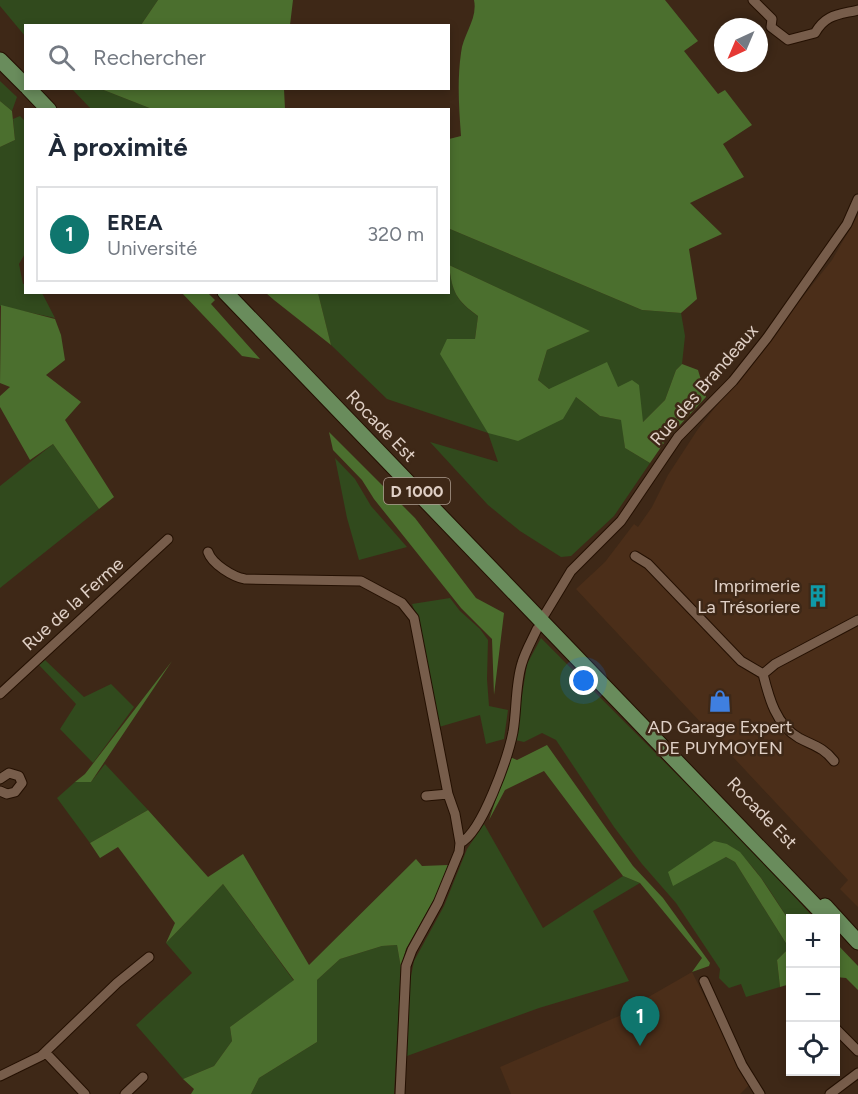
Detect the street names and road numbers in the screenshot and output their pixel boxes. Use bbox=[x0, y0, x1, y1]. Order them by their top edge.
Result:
street label: Rue des Brandeaux bbox=[645, 320, 763, 450]
street label: Rocade Est bbox=[341, 386, 421, 467]
road number: D 1000 bbox=[384, 478, 450, 504]
street label: Rue de la Ferme bbox=[18, 553, 128, 655]
street label: Rocade Est bbox=[722, 773, 802, 854]

